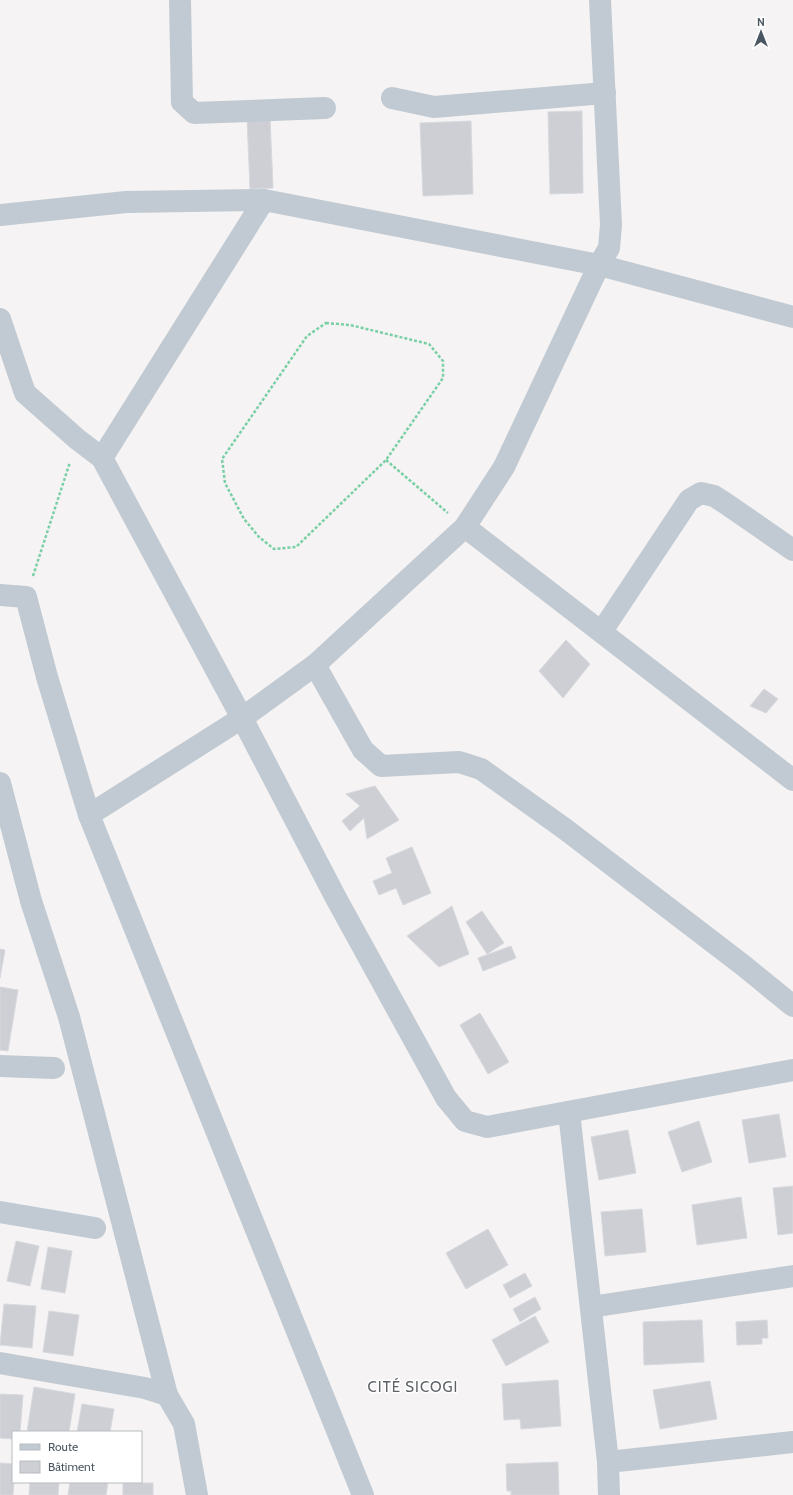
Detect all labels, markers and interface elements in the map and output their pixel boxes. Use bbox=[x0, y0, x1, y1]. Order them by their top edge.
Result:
north arrow bbox=[741, 12, 781, 52]
text: N bbox=[757, 15, 765, 29]
district label: CITÉ SICOGI bbox=[368, 1377, 458, 1396]
legend bbox=[12, 1431, 142, 1483]
text: Route bbox=[48, 1439, 78, 1454]
text: Bâtiment bbox=[48, 1459, 95, 1474]

